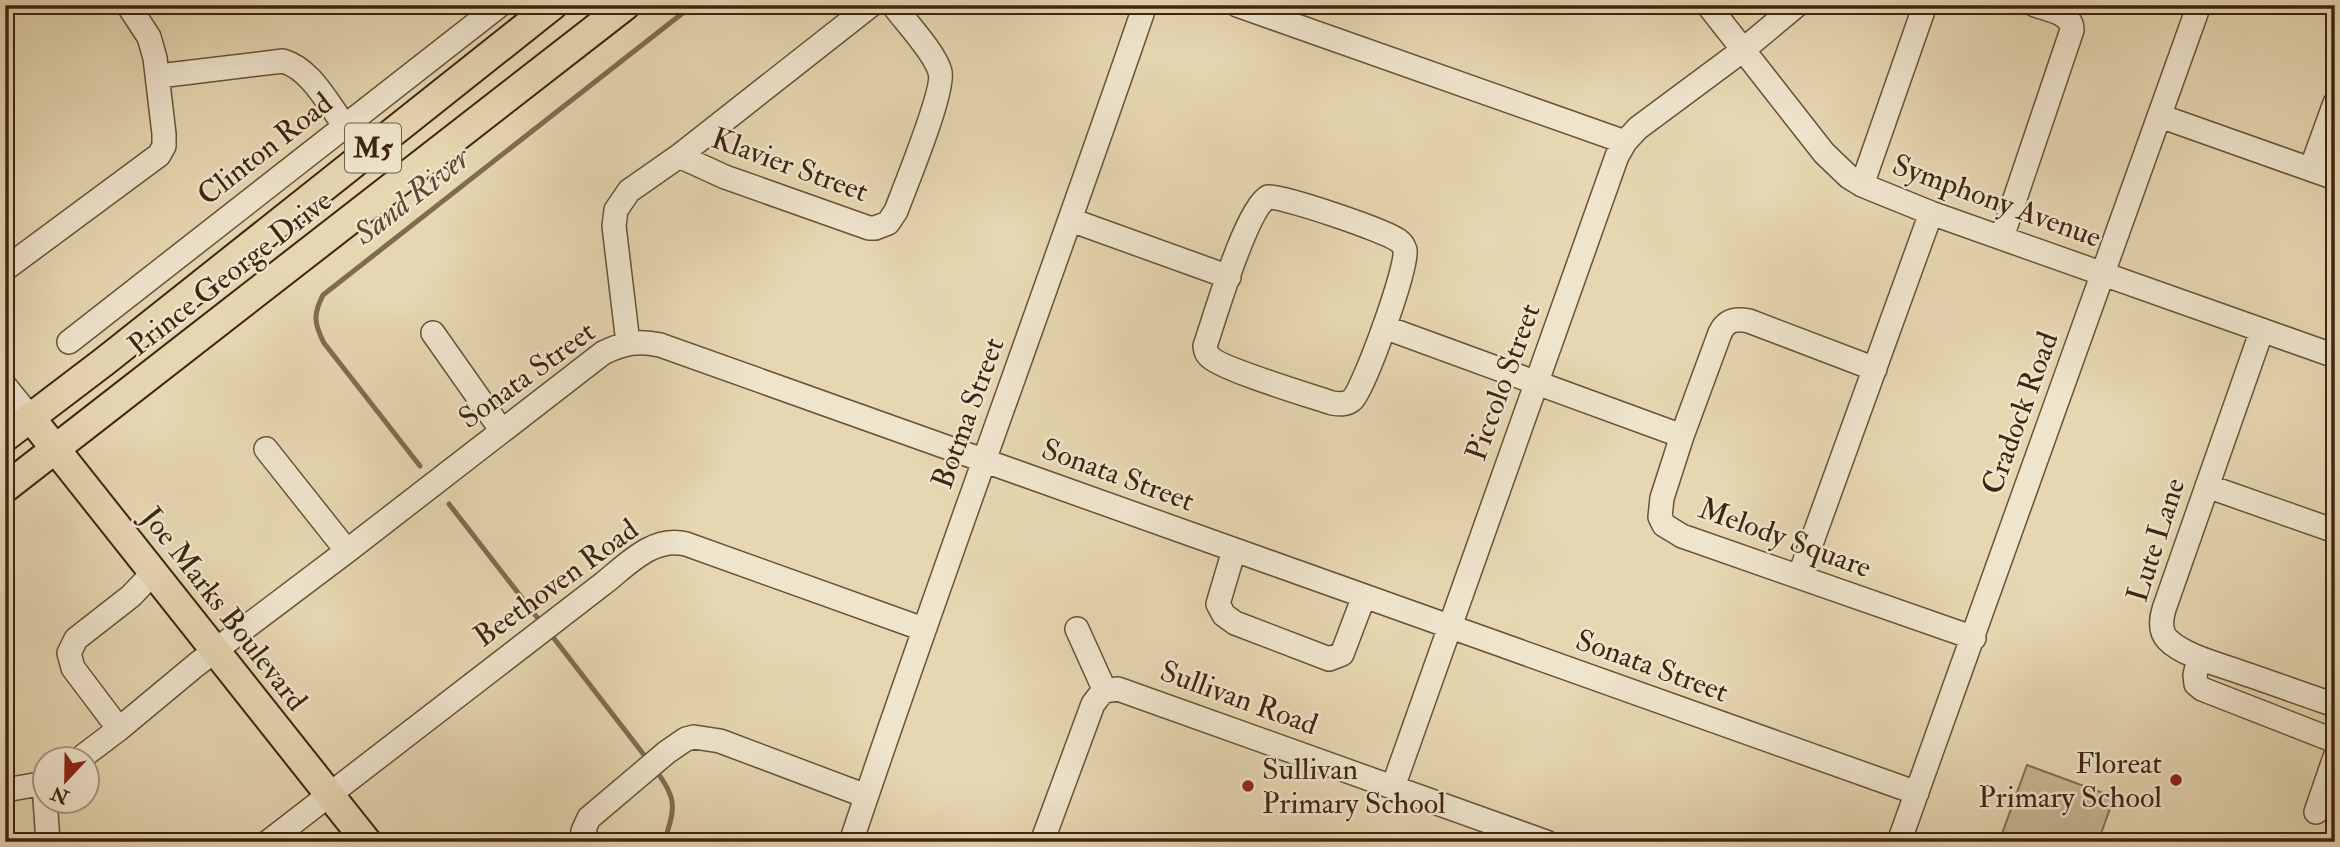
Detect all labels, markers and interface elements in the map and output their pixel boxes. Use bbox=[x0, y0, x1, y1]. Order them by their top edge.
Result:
street label: Clinton Road bbox=[190, 85, 340, 213]
street label: Klavier Street bbox=[707, 120, 873, 210]
road number: M5 bbox=[345, 124, 401, 172]
water label: Sand River bbox=[345, 137, 480, 254]
street label: Symphony Avenue bbox=[1888, 146, 2106, 256]
street label: Prince George Drive bbox=[121, 182, 339, 364]
street label: Piccolo Street bbox=[1458, 298, 1549, 465]
street label: Sonata Street bbox=[452, 313, 603, 437]
street label: Cradock Road bbox=[1974, 327, 2067, 499]
street label: Botma Street bbox=[924, 332, 1013, 494]
street label: Sonata Street bbox=[1037, 430, 1200, 520]
street label: Lute Lane bbox=[2119, 473, 2193, 607]
street label: Melody Square bbox=[1694, 490, 1876, 586]
street label: Joe Marks Boulevard bbox=[132, 499, 315, 718]
street label: Beethoven Road bbox=[467, 511, 646, 655]
street label: Sonata Street bbox=[1571, 621, 1734, 711]
street label: Sullivan Road bbox=[1155, 652, 1323, 744]
place label: Floreat Primary School bbox=[1978, 745, 2162, 816]
north arrow bbox=[32, 746, 102, 816]
place label: Sullivan Primary School bbox=[1262, 751, 1446, 822]
marker: Floreat Primary School bbox=[2168, 772, 2184, 788]
marker: Sullivan Primary School bbox=[1240, 778, 1256, 794]
text: N bbox=[47, 780, 73, 810]

